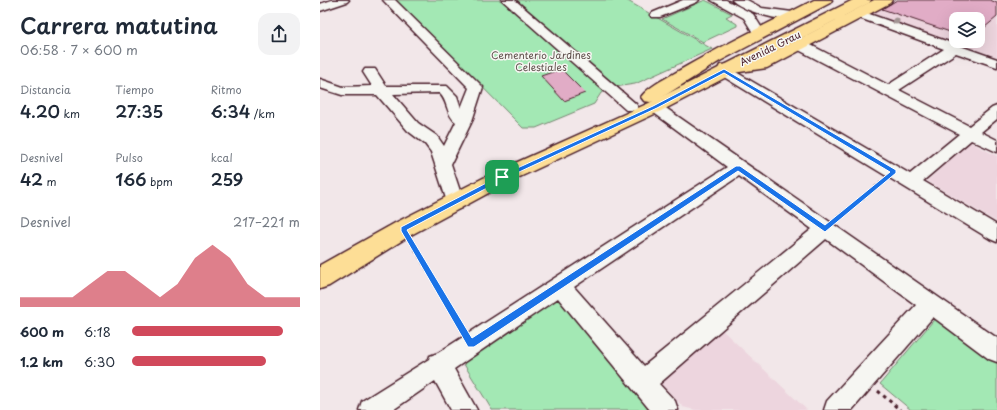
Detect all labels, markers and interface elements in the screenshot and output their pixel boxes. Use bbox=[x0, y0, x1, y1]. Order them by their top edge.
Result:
text: Carrera matutina bbox=[20, 8, 218, 41]
map controls bbox=[949, 12, 985, 48]
button: layers bbox=[949, 12, 985, 48]
button: share bbox=[258, 13, 300, 55]
street label: Avenida Grau bbox=[737, 26, 803, 69]
text: 06:58 · 7 × 600 m bbox=[20, 40, 138, 59]
park label: Cementerio Jardines Celestiales bbox=[491, 47, 591, 74]
text: Distancia bbox=[20, 81, 71, 98]
text: Tiempo bbox=[115, 81, 154, 98]
text: Ritmo bbox=[211, 81, 242, 98]
text: 4.20 bbox=[20, 98, 60, 124]
text: 27:35 bbox=[115, 98, 163, 124]
text: 6:34 bbox=[211, 98, 250, 124]
text: km bbox=[60, 105, 80, 122]
text: /km bbox=[250, 105, 275, 122]
text: Desnivel bbox=[20, 149, 63, 166]
text: Pulso bbox=[115, 149, 143, 166]
text: kcal bbox=[211, 149, 233, 166]
pin bbox=[485, 160, 519, 194]
text: 42 bbox=[20, 166, 43, 192]
text: 166 bbox=[115, 166, 147, 192]
text: 259 bbox=[211, 166, 243, 192]
icon: arrive bbox=[491, 166, 513, 188]
text: m bbox=[43, 173, 56, 190]
text: bpm bbox=[147, 173, 173, 190]
text: Desnivel bbox=[20, 212, 71, 231]
text: 217–221 m bbox=[233, 212, 300, 231]
text: 600 m bbox=[20, 322, 64, 341]
text: 6:18 bbox=[84, 322, 111, 341]
text: 1.2 km bbox=[20, 352, 63, 371]
text: 6:30 bbox=[84, 352, 115, 371]

